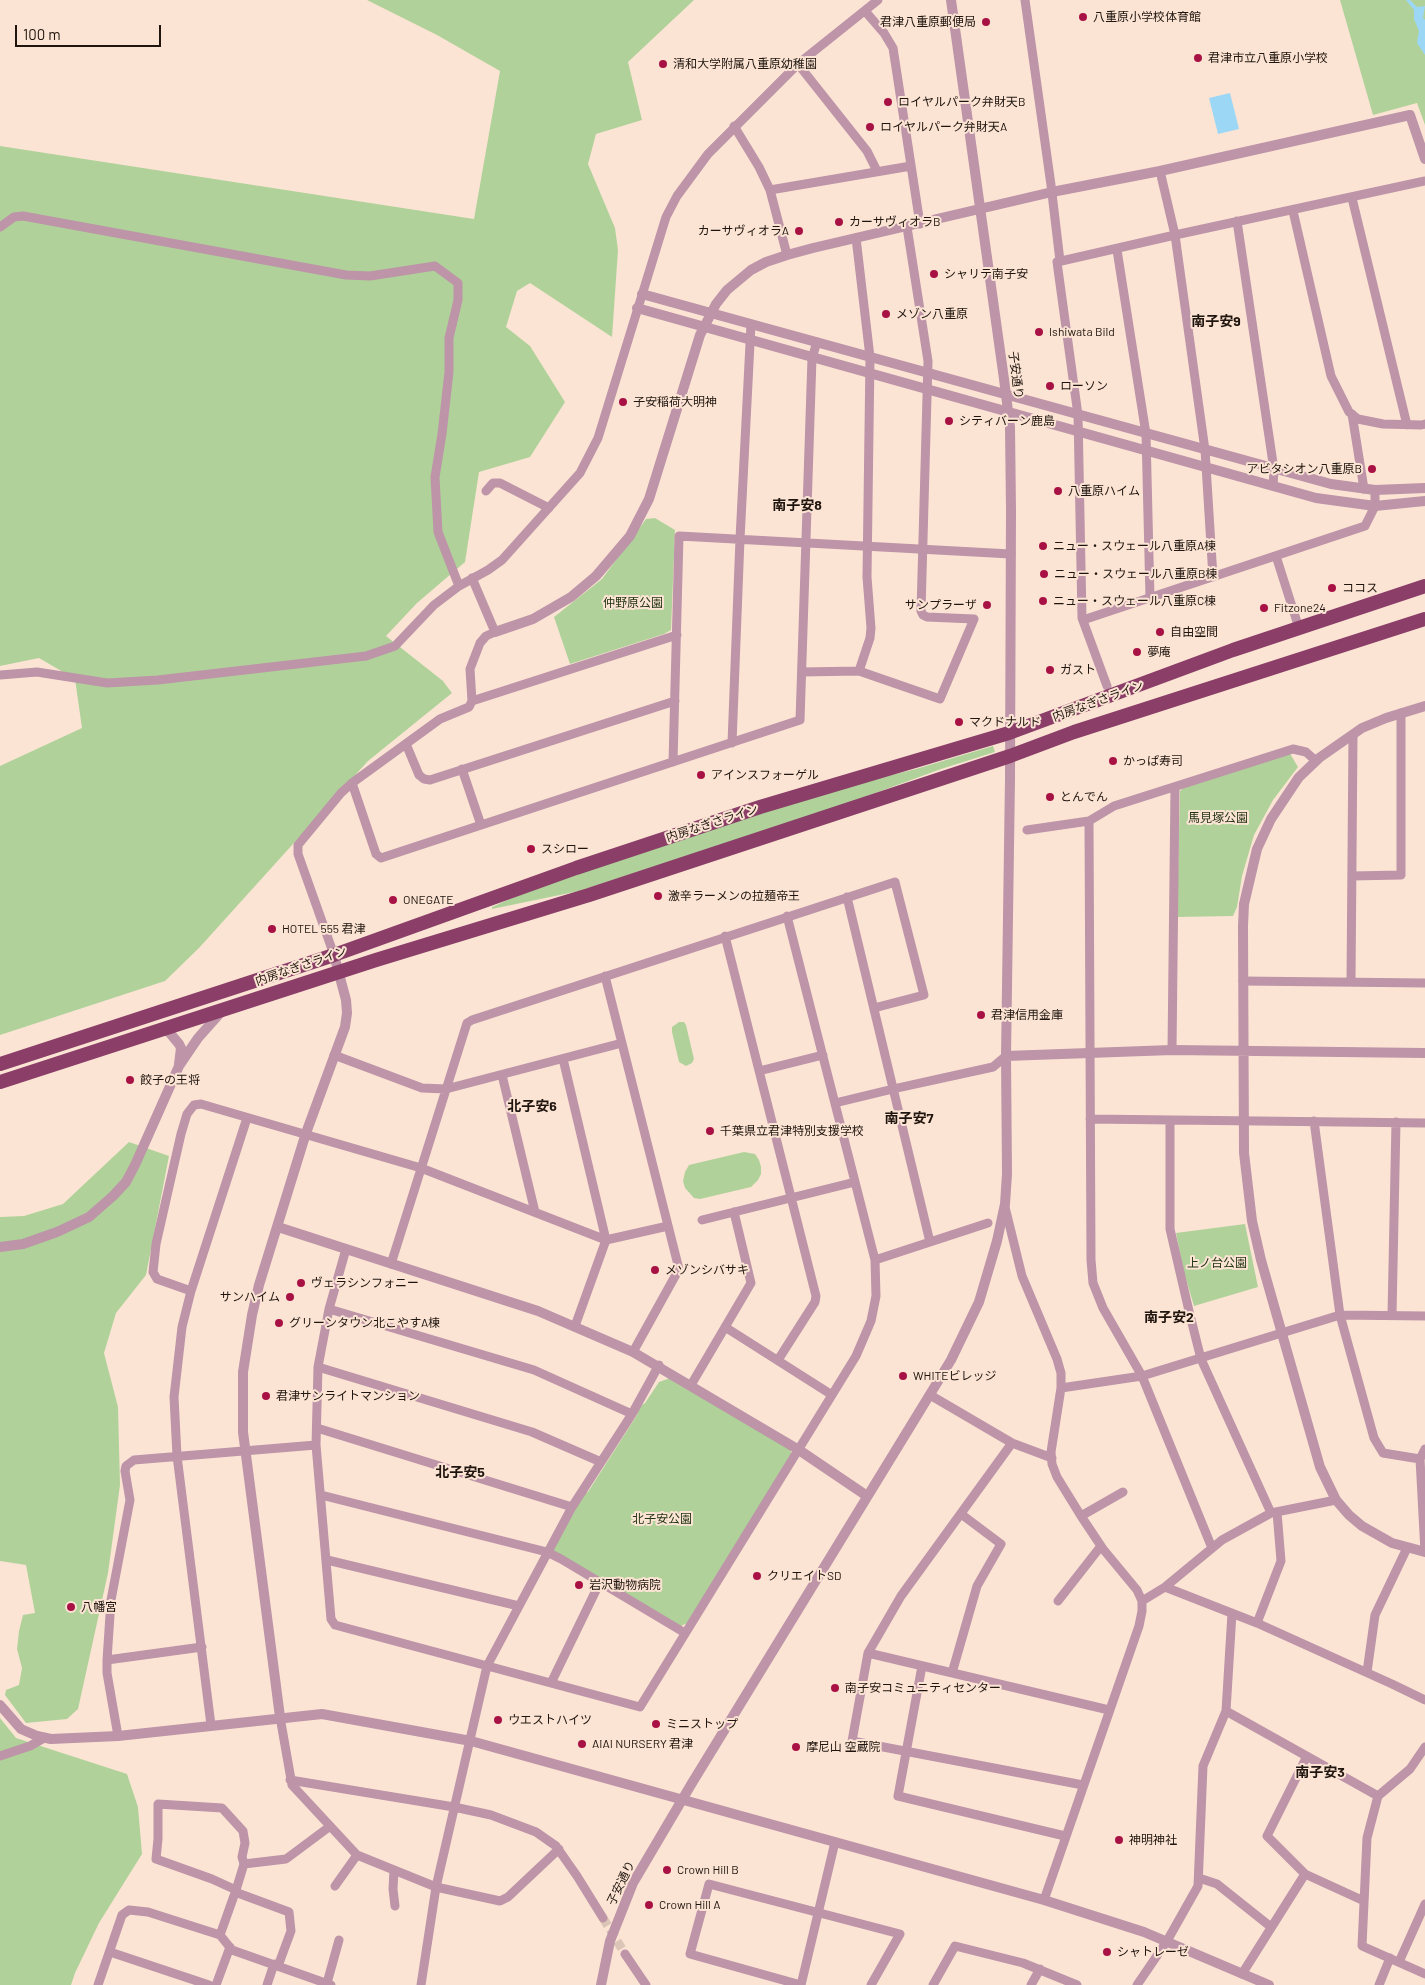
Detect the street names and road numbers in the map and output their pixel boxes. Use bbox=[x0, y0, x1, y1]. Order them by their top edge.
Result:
street label: 子安通り bbox=[1006, 350, 1026, 400]
street label: 内房なぎさライン bbox=[1050, 678, 1146, 724]
street label: 内房なぎさライン bbox=[664, 801, 760, 845]
street label: 内房なぎさライン bbox=[253, 944, 349, 988]
street label: 子安通り bbox=[604, 1858, 638, 1908]

